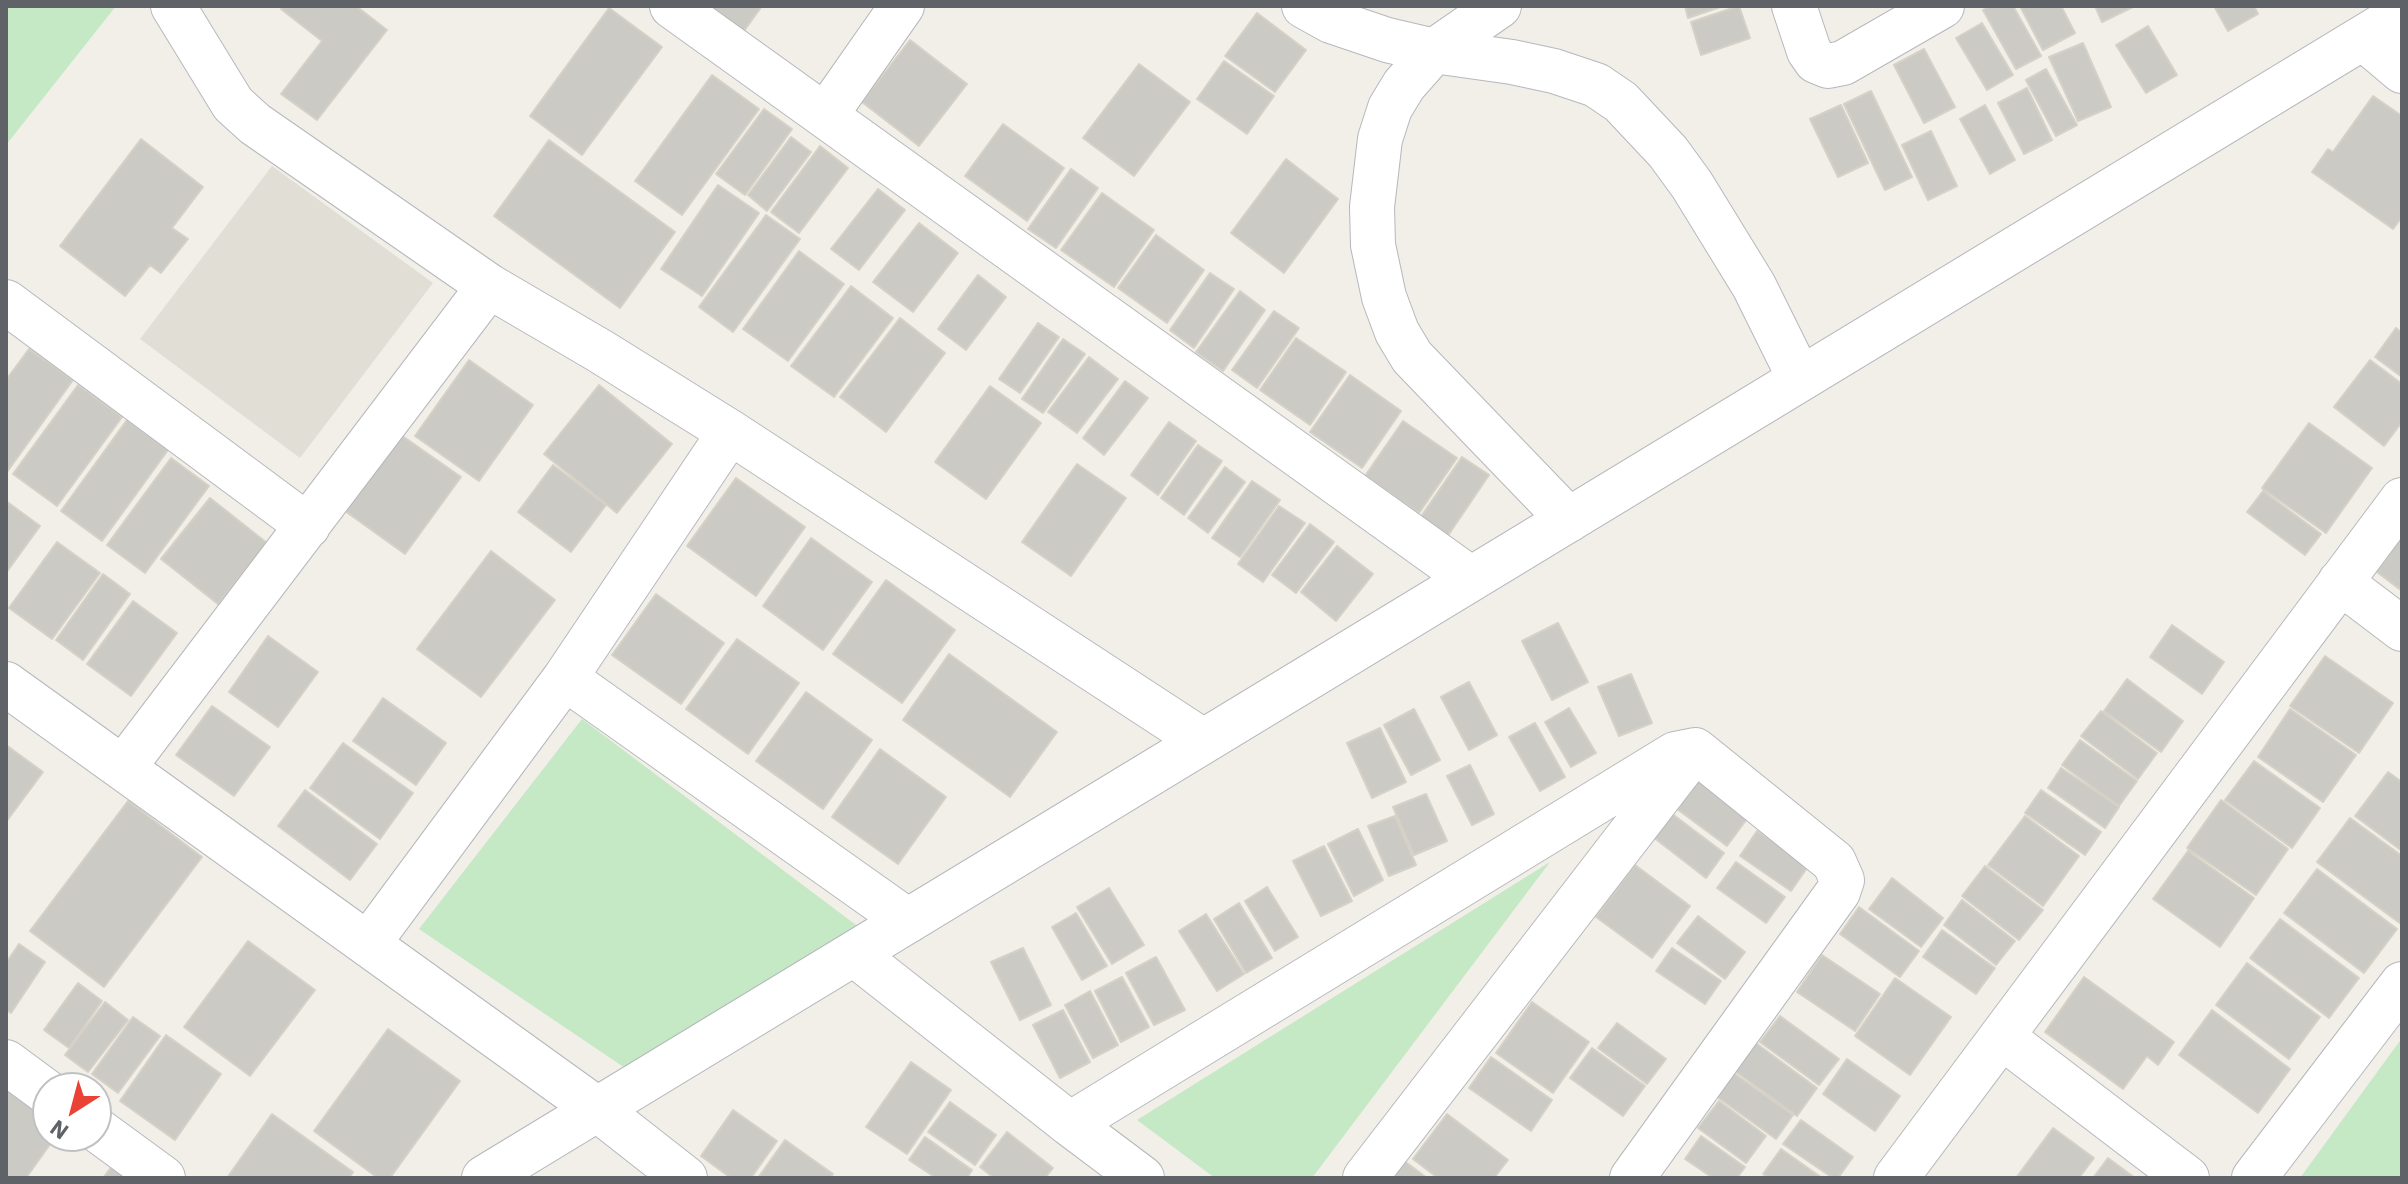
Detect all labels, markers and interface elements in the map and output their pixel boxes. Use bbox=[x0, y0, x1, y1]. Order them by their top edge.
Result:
north arrow bbox=[32, 1072, 112, 1152]
text: N bbox=[44, 1114, 74, 1147]

